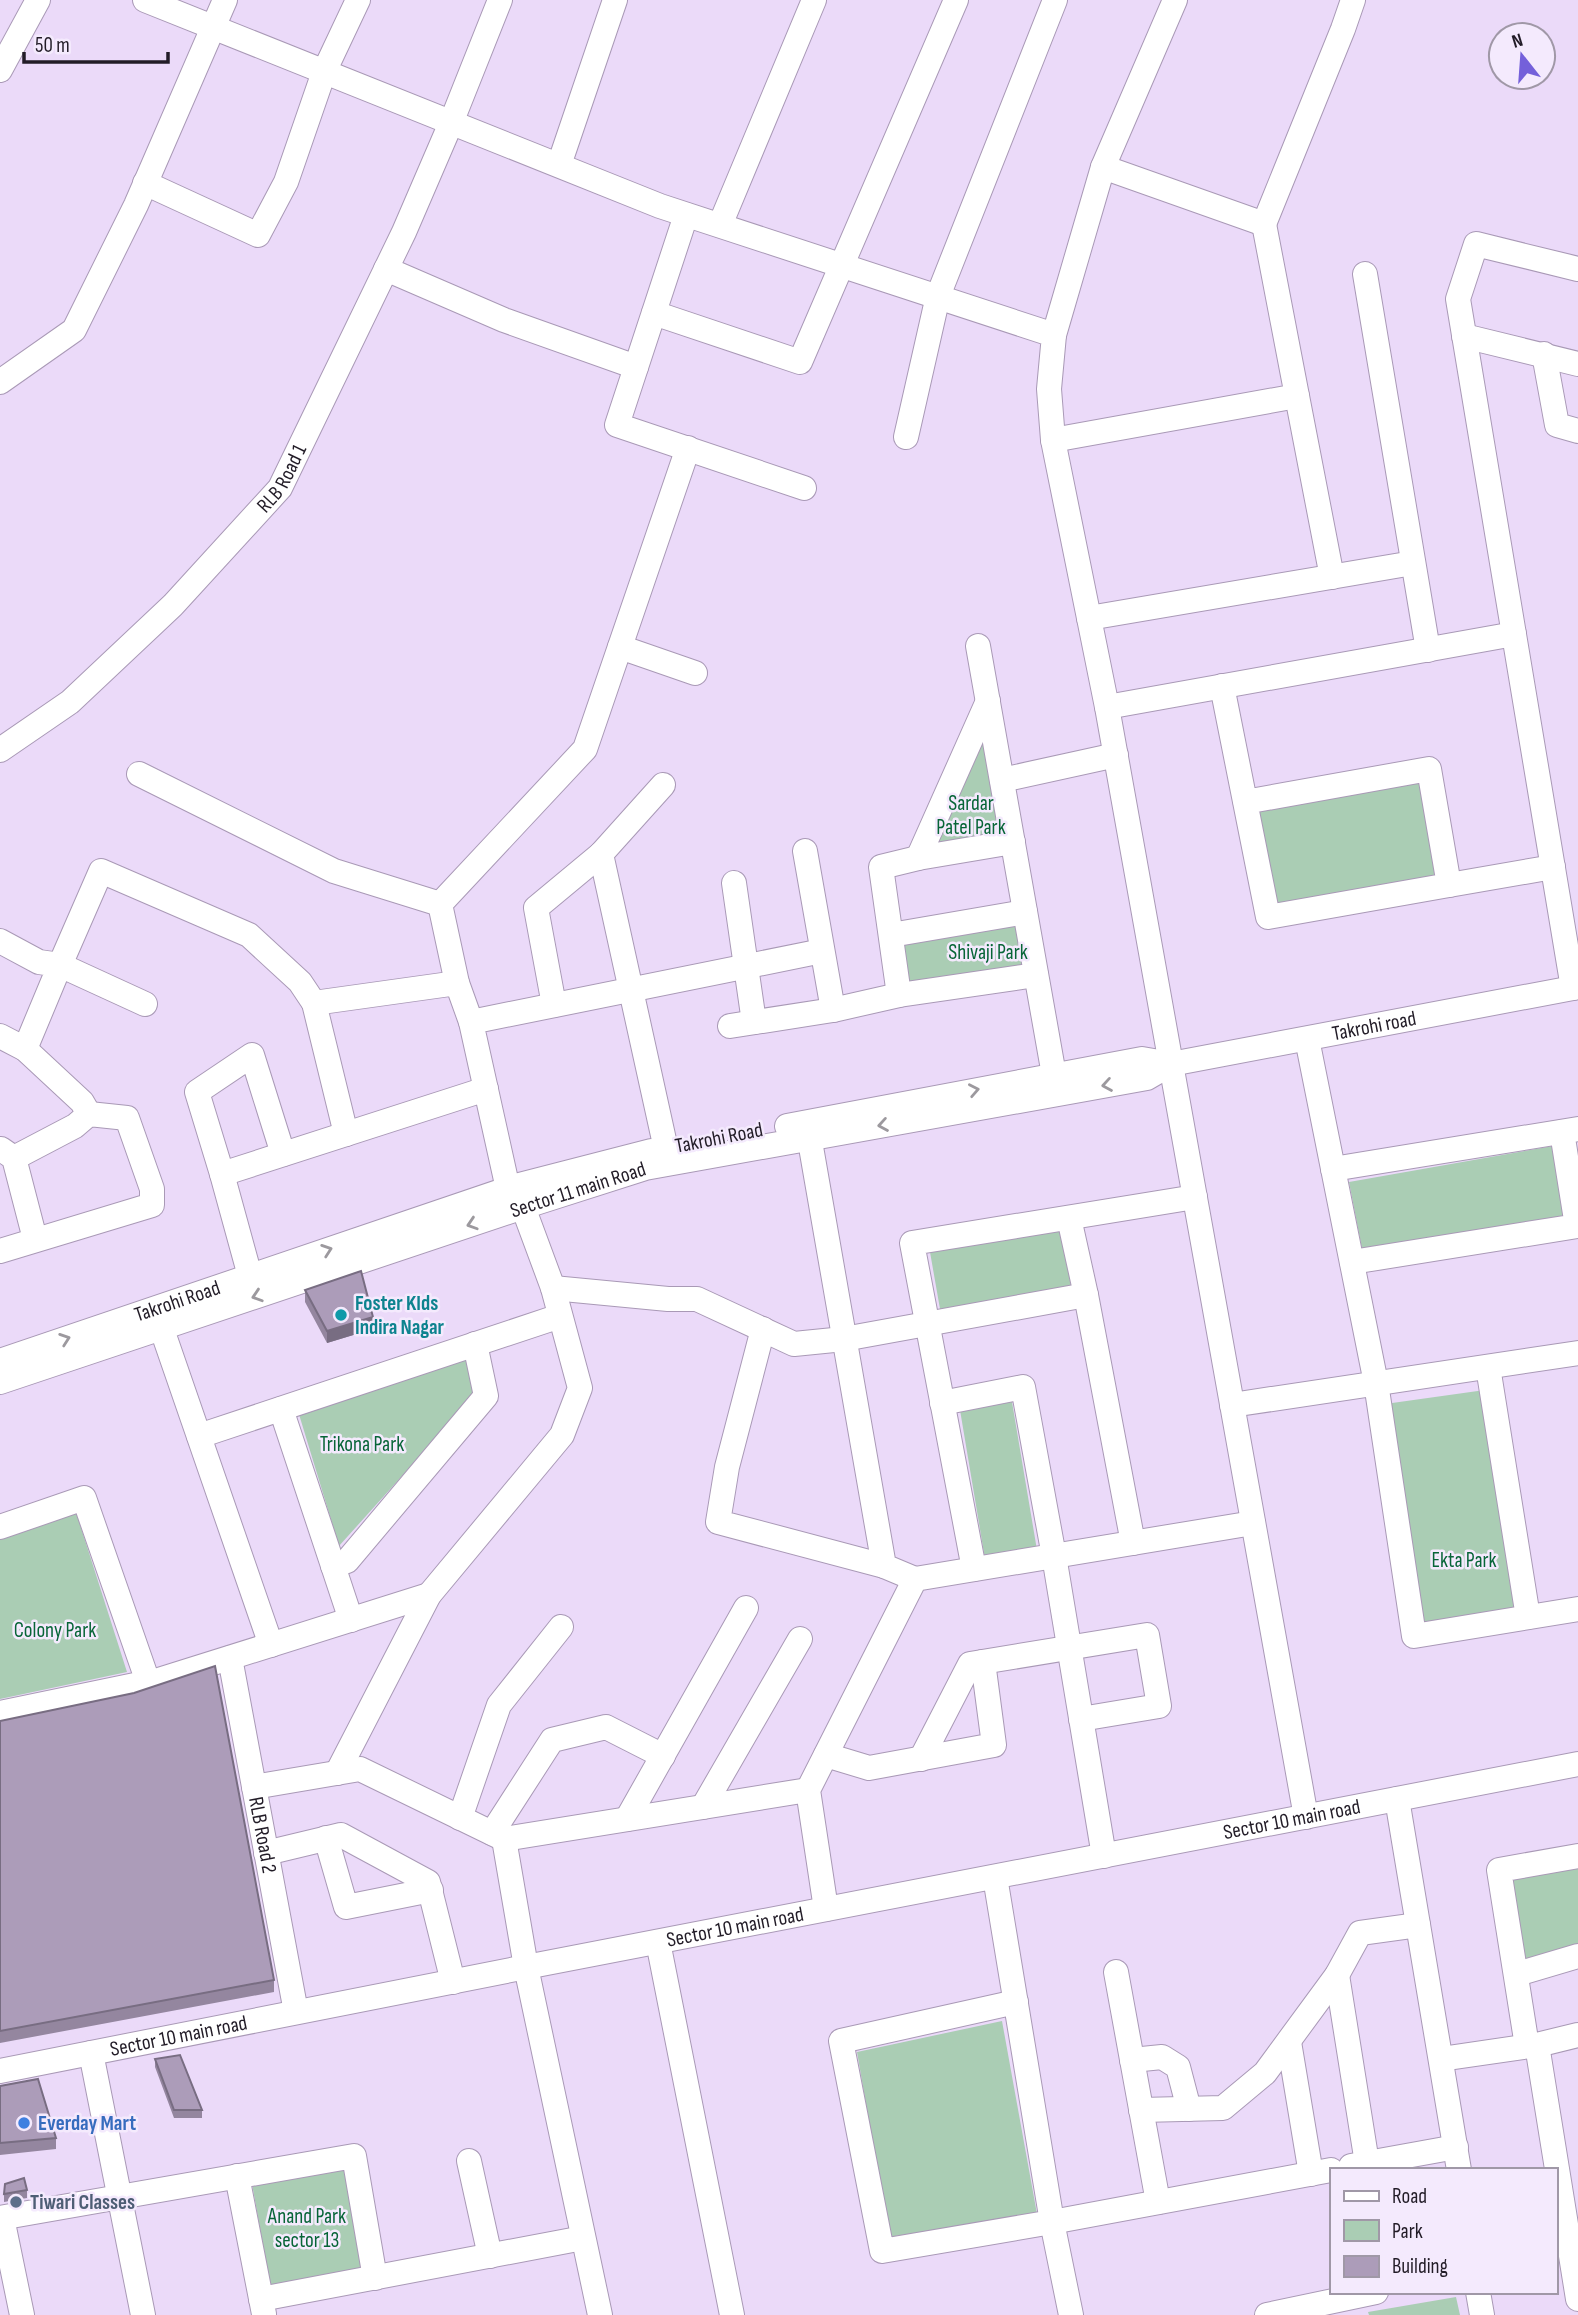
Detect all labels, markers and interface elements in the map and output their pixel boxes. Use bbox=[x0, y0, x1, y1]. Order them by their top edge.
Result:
scale bar bbox=[24, 21, 168, 65]
north arrow bbox=[1487, 21, 1557, 91]
text: N bbox=[1509, 29, 1526, 54]
text: 50 m bbox=[35, 33, 70, 58]
street label: RLB Road 1 bbox=[251, 440, 312, 518]
park label: Sardar Patel Park bbox=[936, 791, 1006, 840]
park label: Shivaji Park bbox=[948, 940, 1028, 965]
street label: Takrohi road bbox=[1330, 1005, 1418, 1046]
one-way arrow bbox=[1101, 1077, 1113, 1092]
one-way arrow bbox=[968, 1083, 980, 1098]
street label: Takrohi Road bbox=[673, 1117, 765, 1159]
one-way arrow bbox=[877, 1117, 889, 1132]
street label: Sector 11 main Road bbox=[507, 1156, 649, 1223]
one-way arrow bbox=[467, 1216, 479, 1230]
one-way arrow bbox=[320, 1244, 332, 1258]
street label: Takrohi Road bbox=[131, 1275, 223, 1327]
one-way arrow bbox=[251, 1288, 263, 1302]
place label: Foster KIds Indira Nagar bbox=[355, 1291, 445, 1340]
marker: Foster KIds Indira Nagar bbox=[333, 1307, 349, 1323]
one-way arrow bbox=[58, 1333, 70, 1347]
park label: Trikona Park bbox=[320, 1432, 404, 1457]
park label: Ekta Park bbox=[1431, 1548, 1497, 1573]
park label: Colony Park bbox=[14, 1618, 96, 1643]
street label: Sector 10 main road bbox=[1221, 1794, 1362, 1845]
street label: RLB Road 2 bbox=[244, 1795, 282, 1875]
street label: Sector 10 main road bbox=[664, 1901, 806, 1952]
street label: Sector 10 main road bbox=[108, 2010, 249, 2061]
place label: Everday Mart bbox=[38, 2111, 136, 2136]
marker: Everday Mart bbox=[16, 2115, 32, 2131]
legend bbox=[1330, 2168, 1557, 2294]
text: Road bbox=[1392, 2184, 1427, 2209]
place label: Tiwari Classes bbox=[30, 2190, 135, 2215]
marker: Tiwari Classes bbox=[8, 2194, 24, 2210]
park label: Anand Park sector 13 bbox=[267, 2204, 346, 2253]
text: Park bbox=[1392, 2219, 1423, 2244]
text: Building bbox=[1392, 2254, 1448, 2279]

